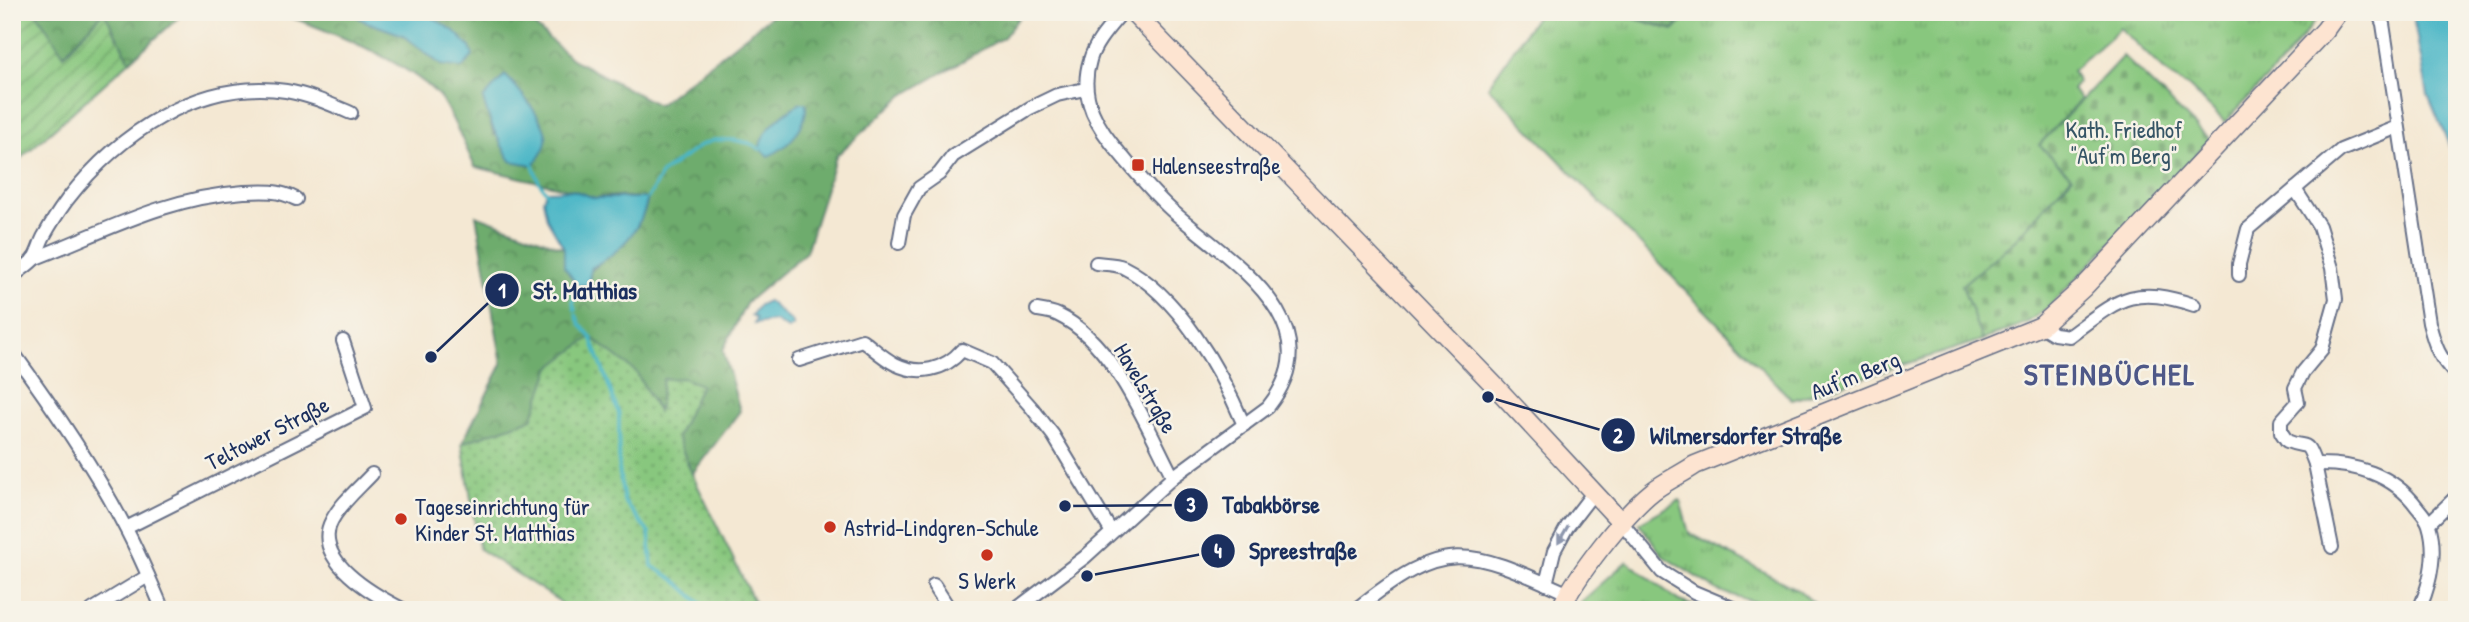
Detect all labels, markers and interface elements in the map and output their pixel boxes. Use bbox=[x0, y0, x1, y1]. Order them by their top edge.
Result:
park label: Kath. Friedhof "Auf'm Berg" bbox=[2066, 114, 2183, 171]
place label: Halenseestraße bbox=[1152, 150, 1281, 181]
marker: Halenseestraße bbox=[1130, 157, 1146, 173]
callout: St. Matthias bbox=[484, 268, 651, 313]
text: St. Matthias bbox=[533, 274, 637, 306]
text: 1 bbox=[498, 276, 506, 305]
street label: Havelstraße bbox=[1107, 337, 1185, 439]
street label: Auf'm Berg bbox=[1806, 343, 1904, 407]
district label: STEINBÜCHEL bbox=[2024, 354, 2196, 394]
street label: Teltower Straße bbox=[200, 389, 334, 477]
callout: Wilmersdorfer Straße bbox=[1601, 413, 1856, 458]
text: Wilmersdorfer Straße bbox=[1650, 419, 1843, 452]
text: 2 bbox=[1613, 421, 1623, 450]
callout: Tabakbörse bbox=[1174, 482, 1334, 527]
text: Tabakbörse bbox=[1221, 488, 1320, 520]
text: 3 bbox=[1186, 490, 1196, 519]
place label: Tageseinrichtung für Kinder St. Matthias bbox=[415, 491, 590, 548]
marker: Tageseinrichtung für Kinder St. Matthias bbox=[393, 511, 409, 527]
place label: Astrid-Lindgren-Schule bbox=[844, 512, 1039, 543]
marker: Astrid-Lindgren-Schule bbox=[822, 519, 838, 535]
one-way arrow bbox=[1557, 525, 1569, 544]
callout: Spreestraße bbox=[1200, 528, 1371, 573]
text: Spreestraße bbox=[1249, 534, 1357, 567]
text: 4 bbox=[1214, 536, 1222, 565]
marker: S Werk bbox=[979, 547, 995, 563]
place label: S Werk bbox=[958, 565, 1016, 596]

